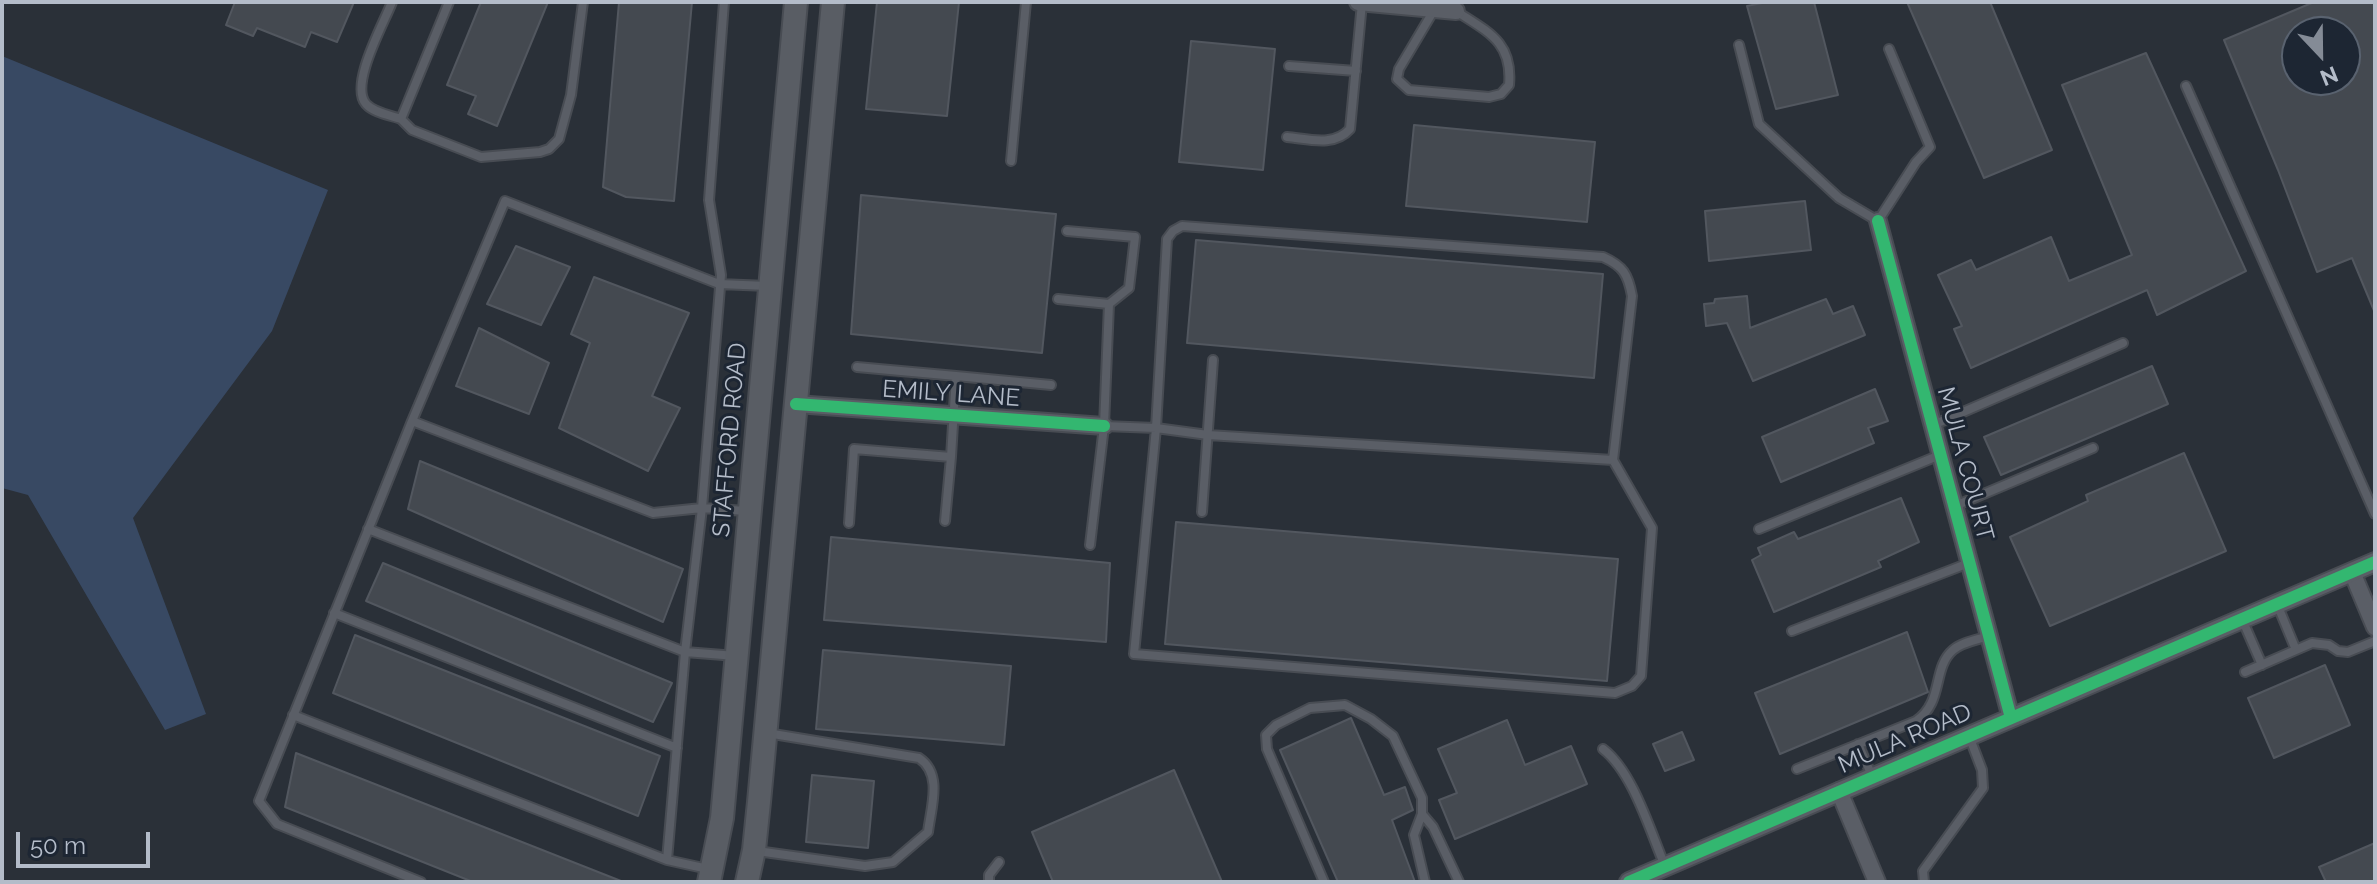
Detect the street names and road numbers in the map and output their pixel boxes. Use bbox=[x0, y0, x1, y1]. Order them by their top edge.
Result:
street label: STAFFORD ROAD bbox=[707, 342, 753, 538]
street label: EMILY LANE bbox=[881, 375, 1021, 413]
street label: MULA COURT bbox=[1931, 384, 1999, 544]
street label: MULA ROAD bbox=[1834, 698, 1976, 780]

